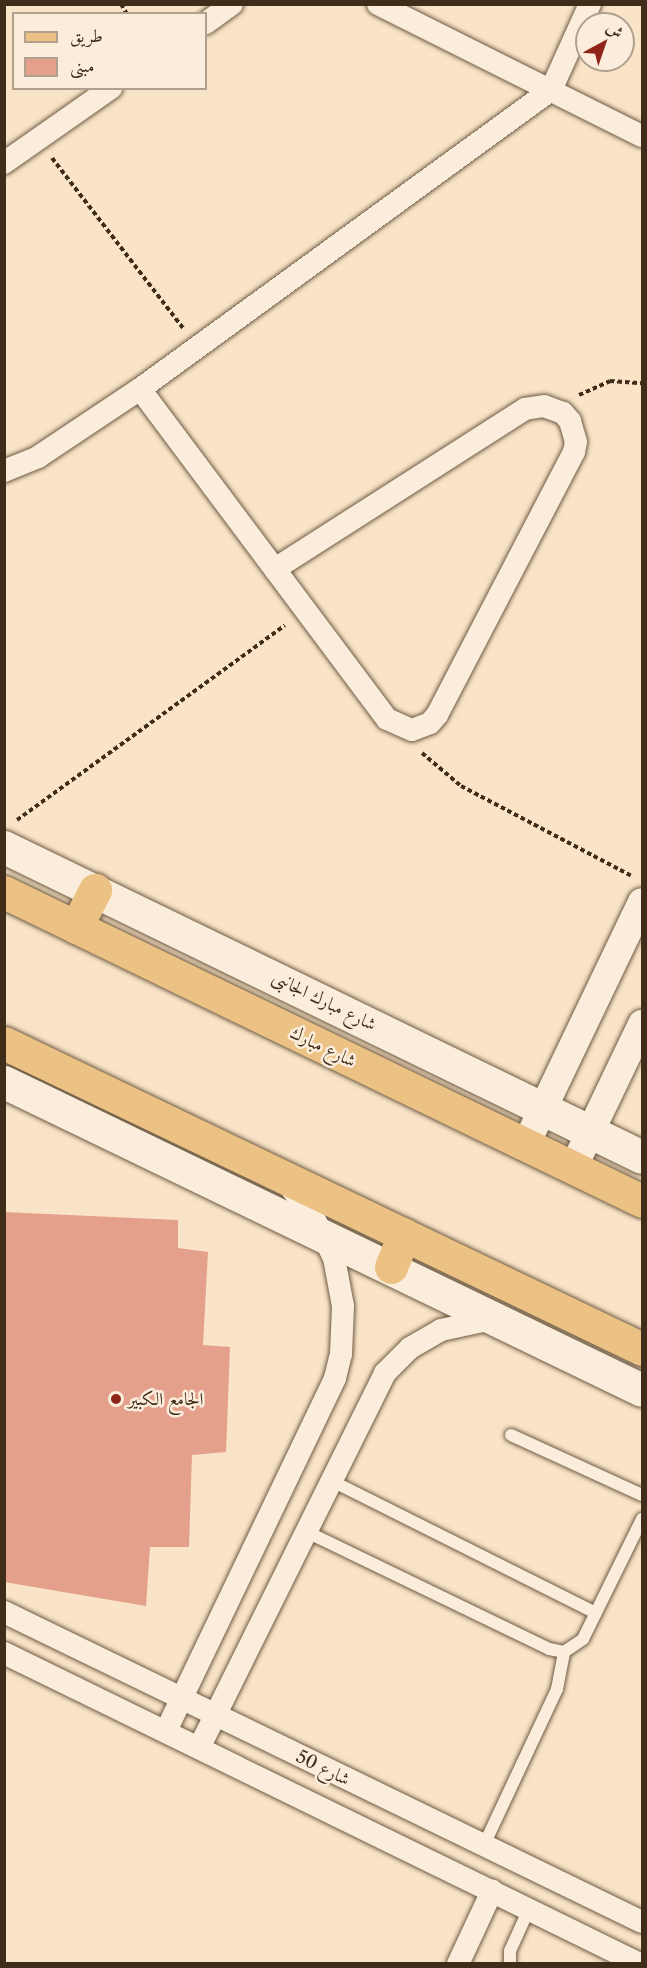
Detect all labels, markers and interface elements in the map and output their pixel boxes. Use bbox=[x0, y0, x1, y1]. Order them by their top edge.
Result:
legend bbox=[12, 12, 207, 90]
north arrow bbox=[575, 12, 635, 72]
text: ش bbox=[603, 17, 628, 43]
text: طريق bbox=[70, 25, 103, 47]
text: مبنى bbox=[70, 55, 95, 77]
street label: شارع مبارك الجانبى bbox=[268, 967, 380, 1035]
street label: شارع مبارك bbox=[287, 1022, 359, 1072]
place label: الجامع الكبير bbox=[128, 1388, 203, 1410]
marker: الجامع الكبير bbox=[109, 1392, 123, 1406]
street label: شارع 50 bbox=[293, 1746, 353, 1790]

